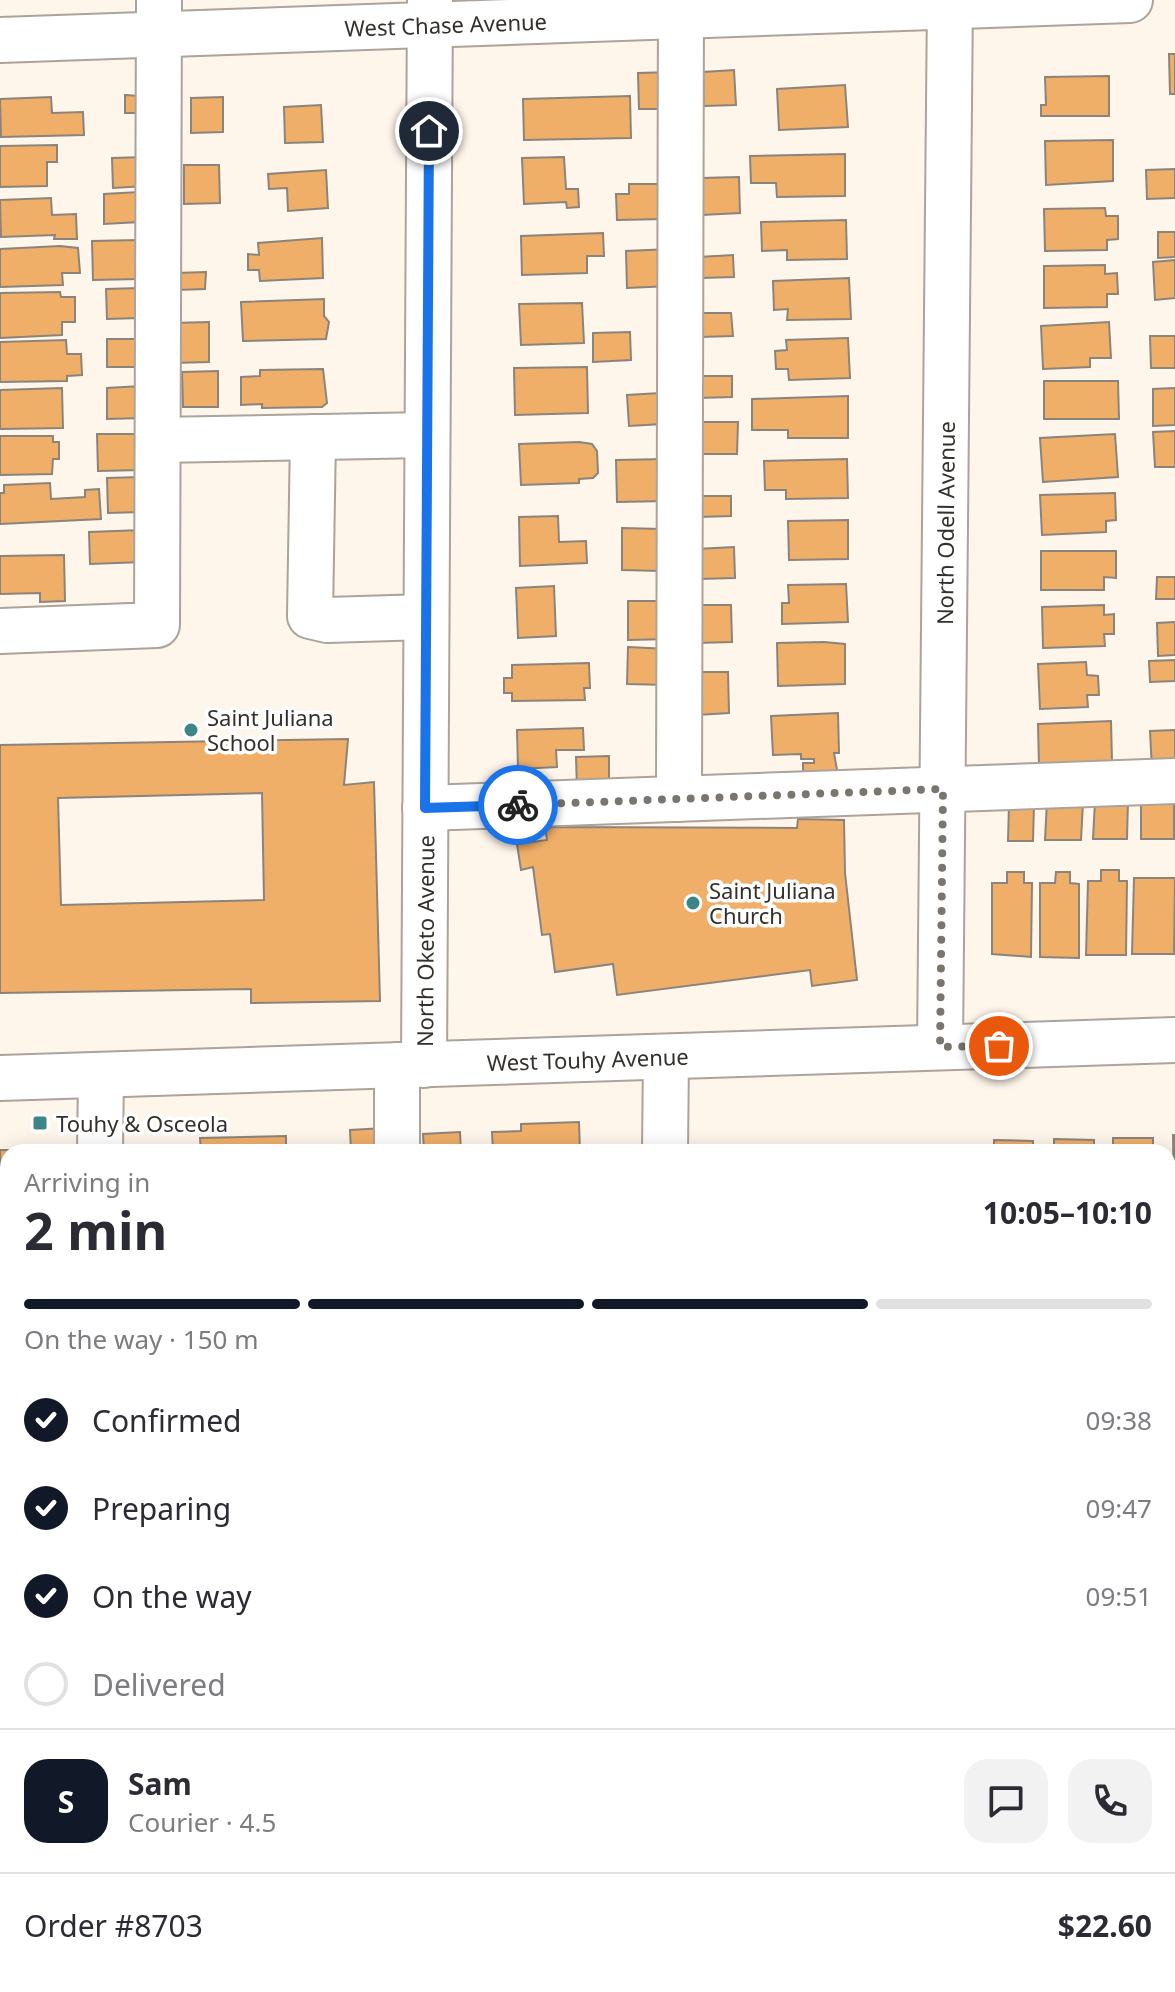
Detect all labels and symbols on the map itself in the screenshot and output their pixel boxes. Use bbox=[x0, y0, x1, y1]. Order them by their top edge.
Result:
street label: West Chase Avenue bbox=[344, 6, 547, 43]
pin bbox=[395, 97, 463, 165]
street label: North Odell Avenue bbox=[929, 421, 961, 625]
place label: Saint Juliana School bbox=[207, 702, 334, 757]
marker: Saint Juliana School bbox=[182, 721, 200, 739]
courier bbox=[478, 765, 558, 845]
street label: North Oketo Avenue bbox=[409, 835, 440, 1047]
place label: Saint Juliana Church bbox=[709, 875, 836, 930]
marker: Saint Juliana Church bbox=[684, 894, 702, 912]
pin bbox=[965, 1012, 1033, 1080]
street label: West Touhy Avenue bbox=[486, 1041, 689, 1077]
place label: Touhy & Osceola bbox=[56, 1108, 228, 1138]
marker: Touhy & Osceola bbox=[31, 1114, 49, 1132]

